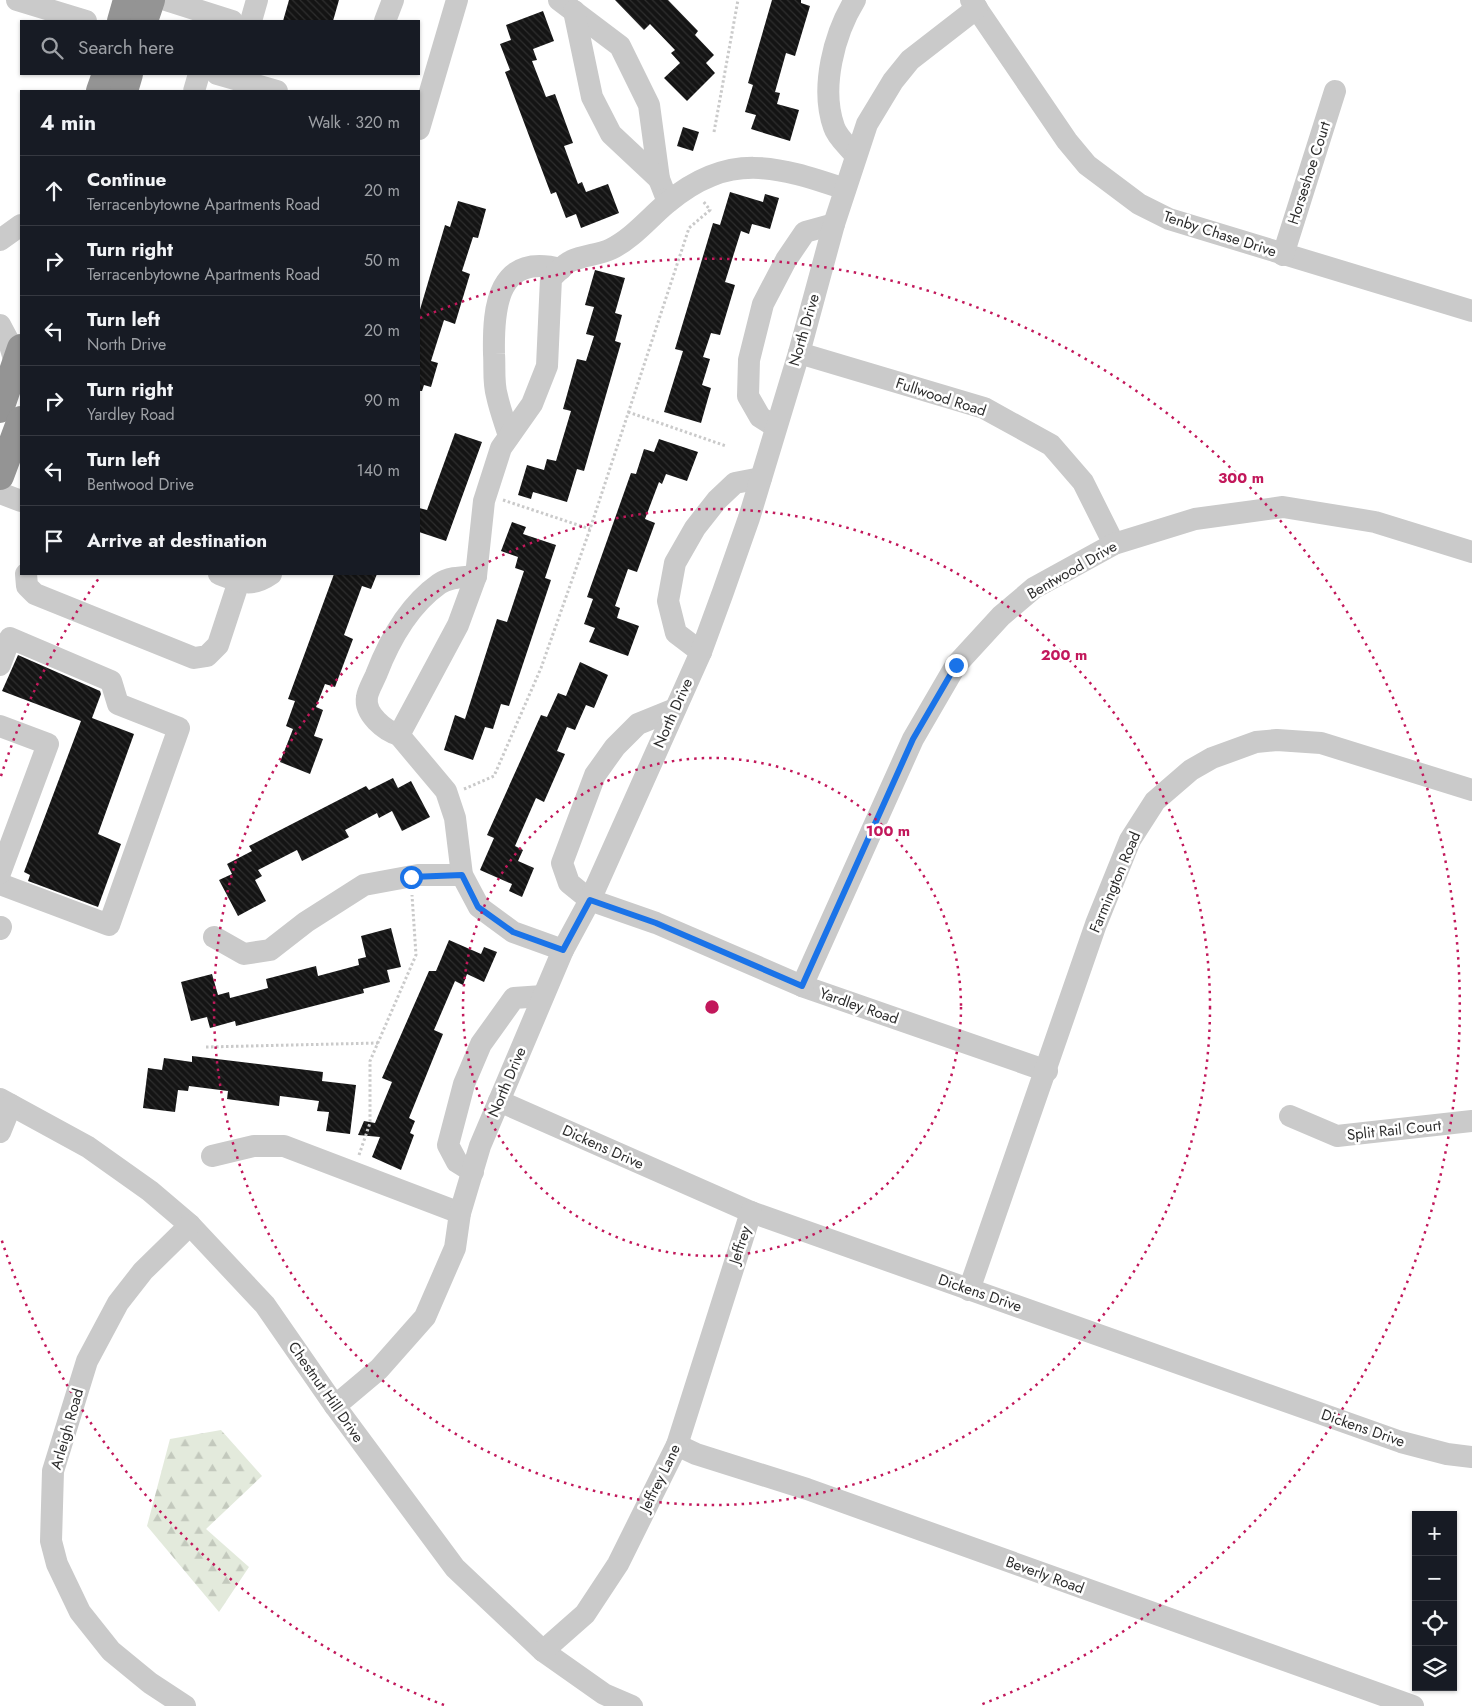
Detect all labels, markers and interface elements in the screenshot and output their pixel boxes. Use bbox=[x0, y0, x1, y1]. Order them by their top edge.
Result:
search box bbox=[20, 20, 420, 75]
icon: search bbox=[38, 34, 66, 62]
text: Search here bbox=[78, 34, 174, 61]
text: 4 min bbox=[40, 108, 96, 138]
text: Walk · 320 m bbox=[308, 111, 400, 134]
street label: Horseshoe Court bbox=[1282, 118, 1336, 227]
text: Continue bbox=[87, 166, 166, 193]
icon: ahead bbox=[40, 177, 68, 205]
text: 20 m bbox=[364, 179, 400, 202]
text: Terracenbytowne Apartments Road bbox=[87, 193, 320, 216]
street label: Tenby Chase Drive bbox=[1161, 205, 1280, 263]
text: Turn right bbox=[87, 236, 173, 263]
icon: right bbox=[40, 247, 68, 275]
text: 50 m bbox=[364, 249, 400, 272]
text: Terracenbytowne Apartments Road bbox=[87, 263, 320, 286]
street label: North Drive bbox=[783, 291, 825, 369]
text: Turn left bbox=[87, 306, 160, 333]
icon: left bbox=[40, 317, 68, 345]
text: 20 m bbox=[364, 319, 400, 342]
text: North Drive bbox=[87, 333, 166, 356]
street label: Fullwood Road bbox=[893, 372, 989, 422]
text: Turn right bbox=[87, 376, 173, 403]
icon: right bbox=[40, 387, 68, 415]
text: 90 m bbox=[364, 389, 400, 412]
text: Yardley Road bbox=[87, 403, 175, 426]
text: Turn left bbox=[87, 446, 160, 473]
icon: left bbox=[40, 457, 68, 485]
text: 140 m bbox=[357, 459, 400, 482]
text: 300 m bbox=[1218, 467, 1264, 489]
text: Bentwood Drive bbox=[87, 473, 194, 496]
icon: arrive bbox=[40, 527, 68, 555]
text: Arrive at destination bbox=[87, 527, 267, 554]
street label: Bentwood Drive bbox=[1023, 535, 1121, 605]
text: 200 m bbox=[1041, 644, 1087, 666]
route end bbox=[945, 654, 968, 677]
street label: North Drive bbox=[648, 674, 698, 751]
text: 100 m bbox=[866, 820, 910, 842]
street label: Farmington Road bbox=[1084, 828, 1146, 936]
route start bbox=[400, 866, 423, 889]
street label: Yardley Road bbox=[817, 982, 901, 1030]
centre of rings bbox=[703, 998, 721, 1016]
street label: North Drive bbox=[482, 1043, 532, 1120]
street label: Split Rail Court bbox=[1346, 1114, 1443, 1146]
street label: Dickens Drive bbox=[559, 1119, 648, 1175]
street label: Jeffrey bbox=[723, 1223, 757, 1269]
street label: Dickens Drive bbox=[935, 1268, 1025, 1318]
street label: Chestnut Hill Drive bbox=[283, 1337, 369, 1447]
street label: Arleigh Road bbox=[45, 1386, 89, 1472]
street label: Dickens Drive bbox=[1318, 1403, 1408, 1453]
street label: Jeffrey Lane bbox=[633, 1440, 686, 1517]
map controls bbox=[1412, 1511, 1457, 1691]
button: + bbox=[1412, 1511, 1457, 1556]
street label: Beverly Road bbox=[1003, 1551, 1087, 1599]
button: − bbox=[1412, 1556, 1457, 1601]
button: locate bbox=[1412, 1601, 1457, 1646]
button: layers bbox=[1412, 1646, 1457, 1691]

